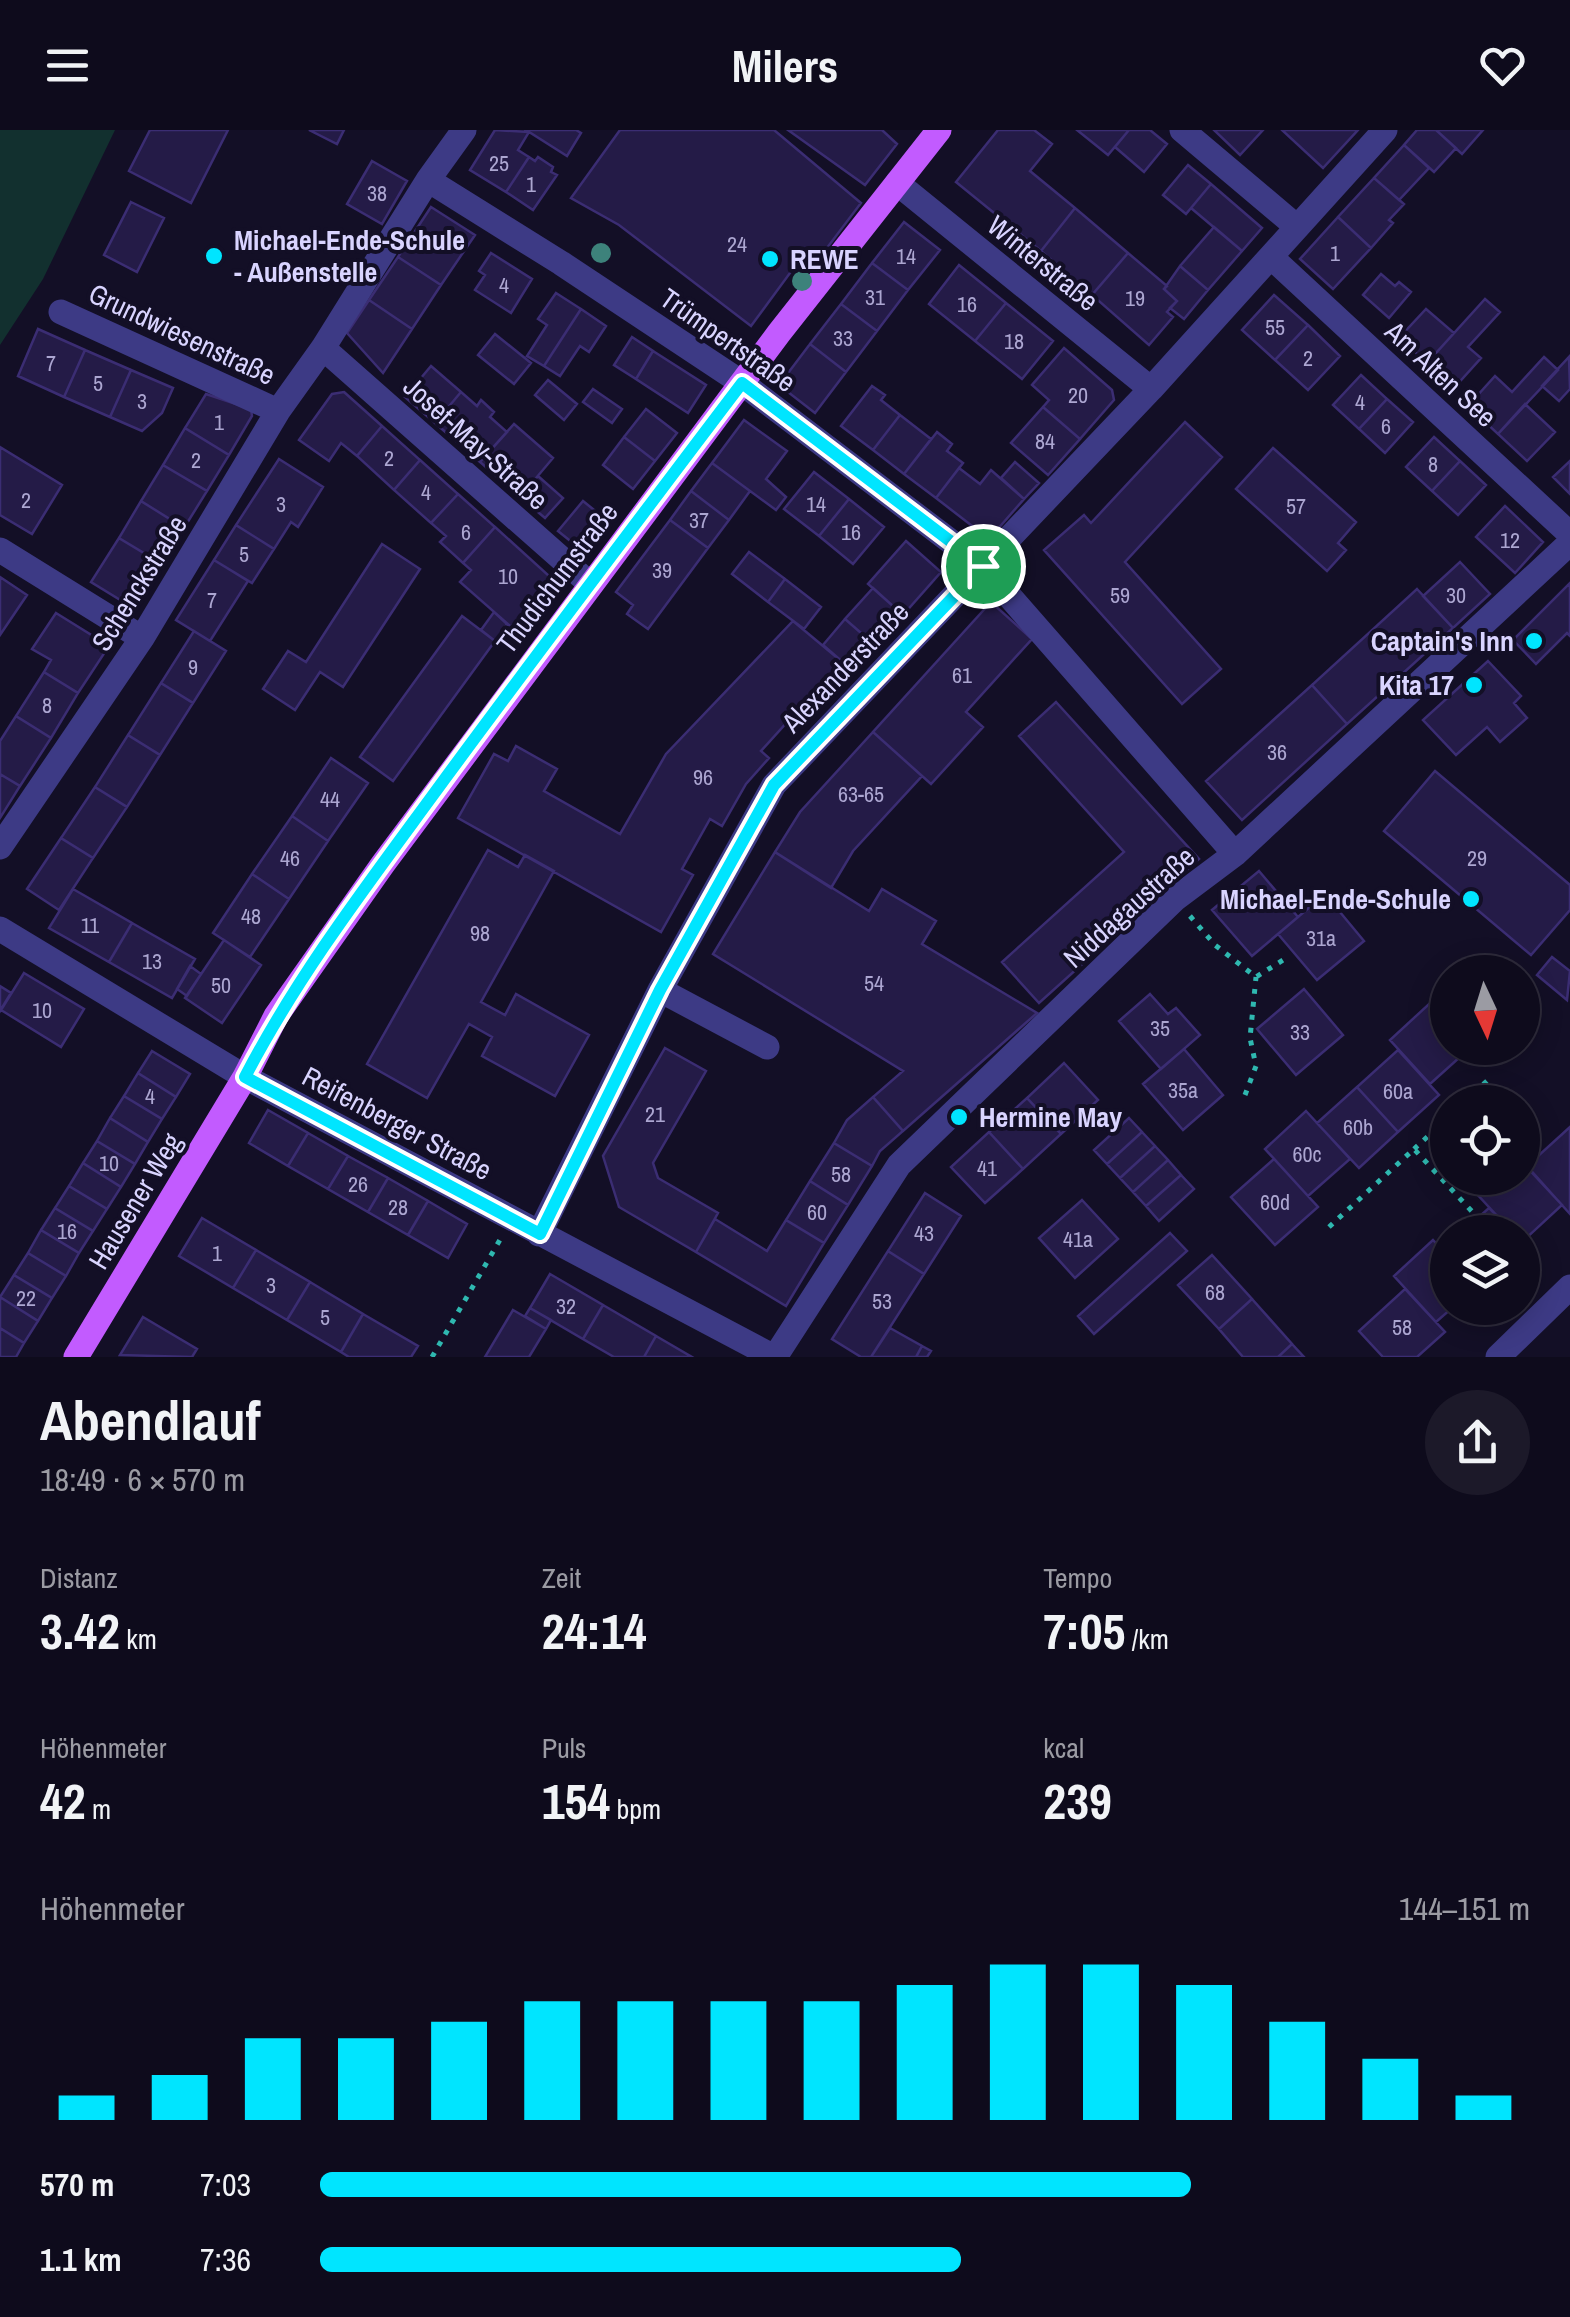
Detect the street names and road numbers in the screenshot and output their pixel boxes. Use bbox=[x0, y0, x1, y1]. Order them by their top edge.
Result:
street label: Winterstraße bbox=[979, 206, 1107, 320]
street label: Grundwiesenstraße bbox=[83, 274, 281, 394]
street label: Trümpertstraße bbox=[653, 279, 803, 401]
street label: Am Alten See bbox=[1376, 312, 1505, 435]
street label: Josef-May-Straße bbox=[395, 368, 557, 518]
street label: Thudichumstraße bbox=[488, 495, 626, 661]
street label: Schenckstraße bbox=[82, 508, 196, 658]
street label: Alexanderstraße bbox=[772, 593, 917, 742]
street label: Niddagaustraße bbox=[1055, 838, 1203, 976]
street label: Reifenberger Straße bbox=[296, 1057, 498, 1189]
street label: Hausener Weg bbox=[79, 1126, 191, 1276]

